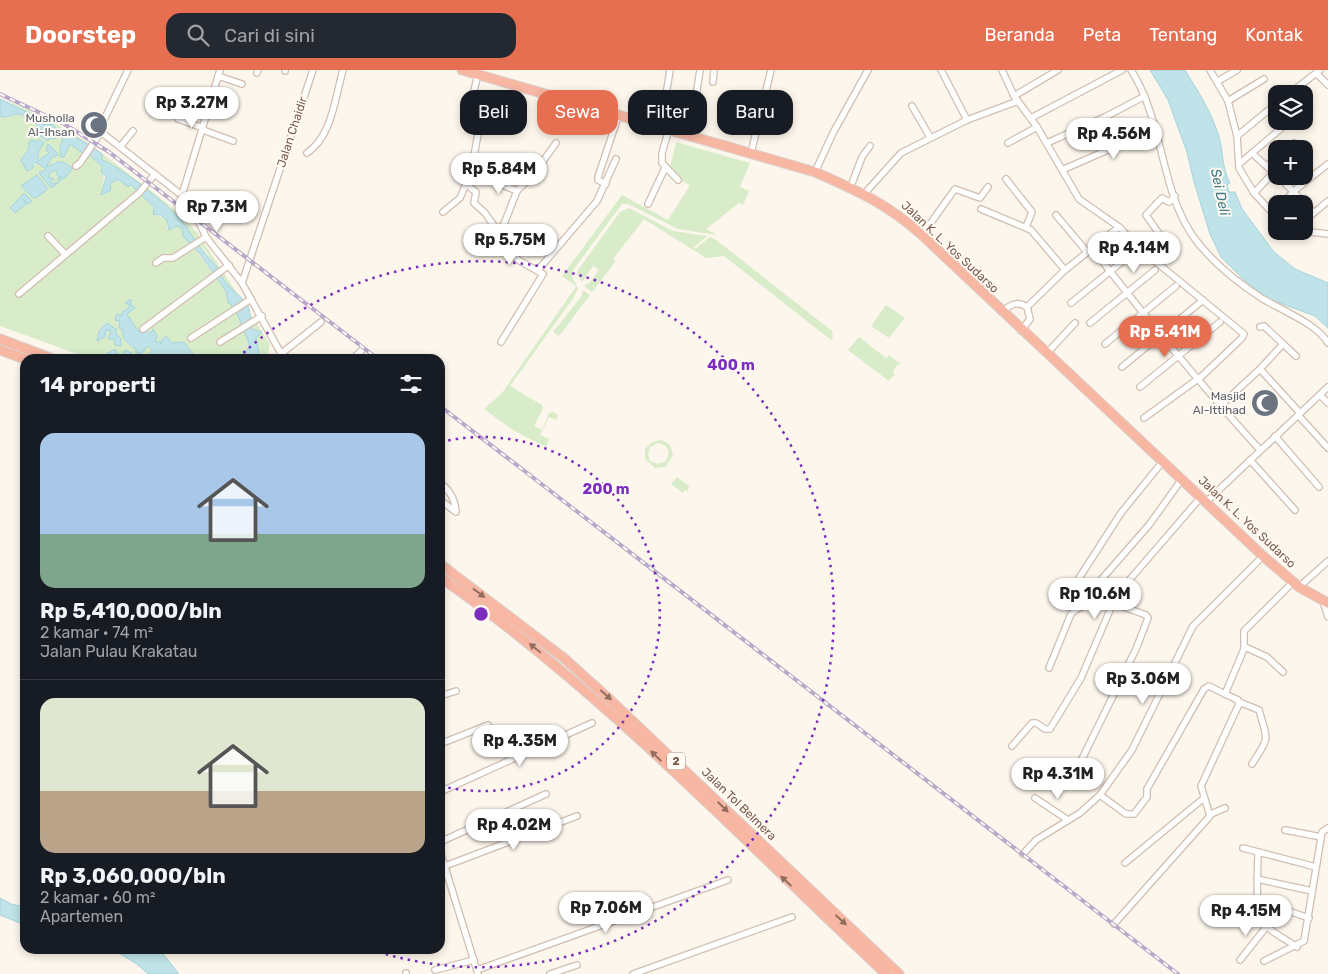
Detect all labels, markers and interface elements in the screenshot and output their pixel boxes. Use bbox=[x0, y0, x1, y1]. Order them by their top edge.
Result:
search box bbox=[166, 13, 516, 58]
text: Doorstep bbox=[25, 21, 136, 49]
icon: search bbox=[184, 21, 212, 49]
text: Cari di sini bbox=[224, 24, 315, 47]
text: Beranda bbox=[984, 24, 1055, 46]
text: Peta bbox=[1083, 24, 1121, 46]
text: Tentang bbox=[1149, 24, 1217, 46]
text: Kontak bbox=[1245, 24, 1303, 46]
map controls bbox=[1268, 85, 1313, 240]
button: layers bbox=[1268, 85, 1313, 130]
pin: Rp 3.27M bbox=[140, 87, 244, 129]
chip: Beli bbox=[460, 90, 527, 135]
chip: Sewa bbox=[537, 90, 618, 135]
chip: Filter bbox=[628, 90, 707, 135]
chip: Baru bbox=[717, 90, 793, 135]
text: Rp 3.27M bbox=[156, 93, 228, 112]
street label: Jalan Chaidir bbox=[274, 95, 310, 169]
mosque icon: Musholla Al-Ihsan bbox=[79, 110, 109, 140]
place label: Musholla Al-Ihsan bbox=[25, 111, 75, 139]
pin: Rp 4.56M bbox=[1062, 118, 1166, 160]
text: Rp 4.56M bbox=[1077, 124, 1151, 143]
button: + bbox=[1268, 140, 1313, 185]
pin: Rp 5.84M bbox=[447, 152, 551, 195]
text: Rp 5.84M bbox=[462, 159, 536, 178]
water label: Sei Deli bbox=[1207, 167, 1233, 218]
pin: Rp 7.3M bbox=[171, 190, 263, 233]
button: − bbox=[1268, 195, 1313, 240]
text: Rp 7.3M bbox=[186, 197, 248, 216]
street label: Jalan K. L. Yos Sudarso bbox=[898, 198, 1002, 296]
pin: Rp 5.75M bbox=[458, 224, 562, 266]
text: Rp 5.75M bbox=[474, 230, 546, 249]
pin: Rp 4.14M bbox=[1082, 232, 1186, 274]
text: Rp 4.14M bbox=[1098, 238, 1170, 257]
pin: Rp 5.41M bbox=[1113, 316, 1217, 358]
text: Rp 5.41M bbox=[1130, 322, 1201, 341]
text: 400 m bbox=[707, 356, 755, 374]
icon: filters bbox=[397, 370, 425, 398]
text: 14 properti bbox=[40, 372, 156, 397]
mosque icon: Masjid Al-Ittihad bbox=[1250, 388, 1280, 418]
place label: Masjid Al-Ittihad bbox=[1193, 389, 1246, 417]
icon: home bbox=[188, 465, 278, 555]
street label: Jalan K. L. Yos Sudarso bbox=[1195, 473, 1299, 571]
text: 200 m bbox=[582, 480, 630, 498]
pin: Rp 10.6M bbox=[1043, 578, 1147, 620]
text: Rp 10.6M bbox=[1059, 584, 1131, 603]
one-way arrow bbox=[473, 588, 486, 598]
text: Rp 5,410,000/bln bbox=[40, 598, 222, 623]
centre of rings bbox=[472, 605, 490, 623]
text: 2 kamar · 74 m² bbox=[40, 623, 153, 642]
text: Jalan Pulau Krakatau bbox=[40, 642, 197, 661]
one-way arrow bbox=[529, 643, 542, 654]
pin: Rp 3.06M bbox=[1091, 662, 1195, 705]
text: Rp 3.06M bbox=[1106, 669, 1180, 688]
one-way arrow bbox=[599, 689, 611, 701]
pin: Rp 4.35M bbox=[468, 724, 572, 767]
icon: home bbox=[188, 731, 278, 821]
text: Rp 4.35M bbox=[483, 731, 557, 750]
one-way arrow bbox=[651, 750, 663, 762]
road number: 2 bbox=[667, 752, 685, 769]
pin: Rp 4.31M bbox=[1006, 758, 1110, 800]
text: Rp 4.31M bbox=[1022, 764, 1094, 783]
street label: Jalan Tol Belmera bbox=[699, 765, 779, 843]
one-way arrow bbox=[717, 801, 729, 813]
pin: Rp 4.02M bbox=[462, 808, 566, 851]
text: Rp 4.02M bbox=[477, 815, 551, 834]
text: Rp 3,060,000/bln bbox=[40, 863, 226, 888]
one-way arrow bbox=[781, 875, 793, 887]
text: 2 kamar · 60 m² bbox=[40, 888, 156, 907]
pin: Rp 7.06M bbox=[554, 892, 658, 934]
pin: Rp 4.15M bbox=[1194, 894, 1298, 937]
text: Rp 7.06M bbox=[570, 898, 642, 917]
text: Rp 4.15M bbox=[1211, 901, 1281, 920]
text: Apartemen bbox=[40, 907, 123, 926]
one-way arrow bbox=[834, 914, 846, 926]

